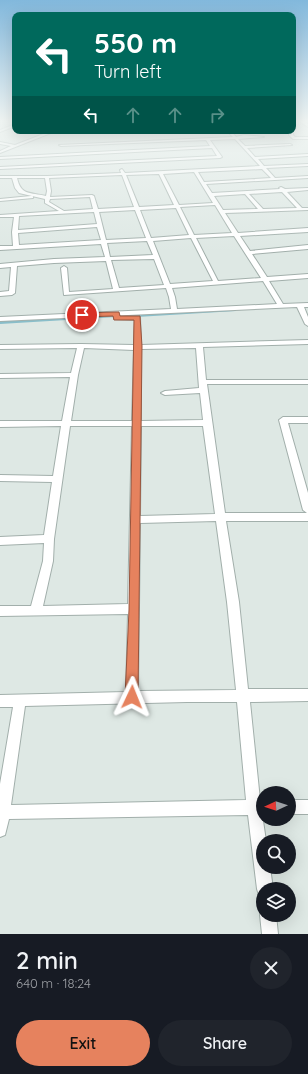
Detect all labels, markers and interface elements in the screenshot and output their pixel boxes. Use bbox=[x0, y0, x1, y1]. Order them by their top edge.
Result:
text: 550 m bbox=[94, 25, 177, 60]
icon: left bbox=[28, 28, 80, 80]
text: Turn left bbox=[94, 60, 162, 83]
icon: left bbox=[80, 104, 102, 126]
icon: ahead bbox=[122, 104, 144, 126]
icon: ahead bbox=[164, 104, 186, 126]
icon: right bbox=[206, 104, 228, 126]
pin bbox=[65, 298, 99, 332]
icon: arrive bbox=[71, 304, 93, 326]
position arrow bbox=[111, 676, 153, 718]
north arrow bbox=[256, 786, 296, 826]
map controls bbox=[256, 786, 296, 922]
button: search bbox=[256, 834, 296, 874]
button: layers bbox=[256, 882, 296, 922]
text: 2 min bbox=[16, 945, 78, 975]
button: close bbox=[250, 947, 292, 989]
text: 640 m · 18:24 bbox=[16, 975, 91, 991]
button: Exit bbox=[16, 1020, 150, 1066]
button: Share bbox=[158, 1020, 292, 1066]

